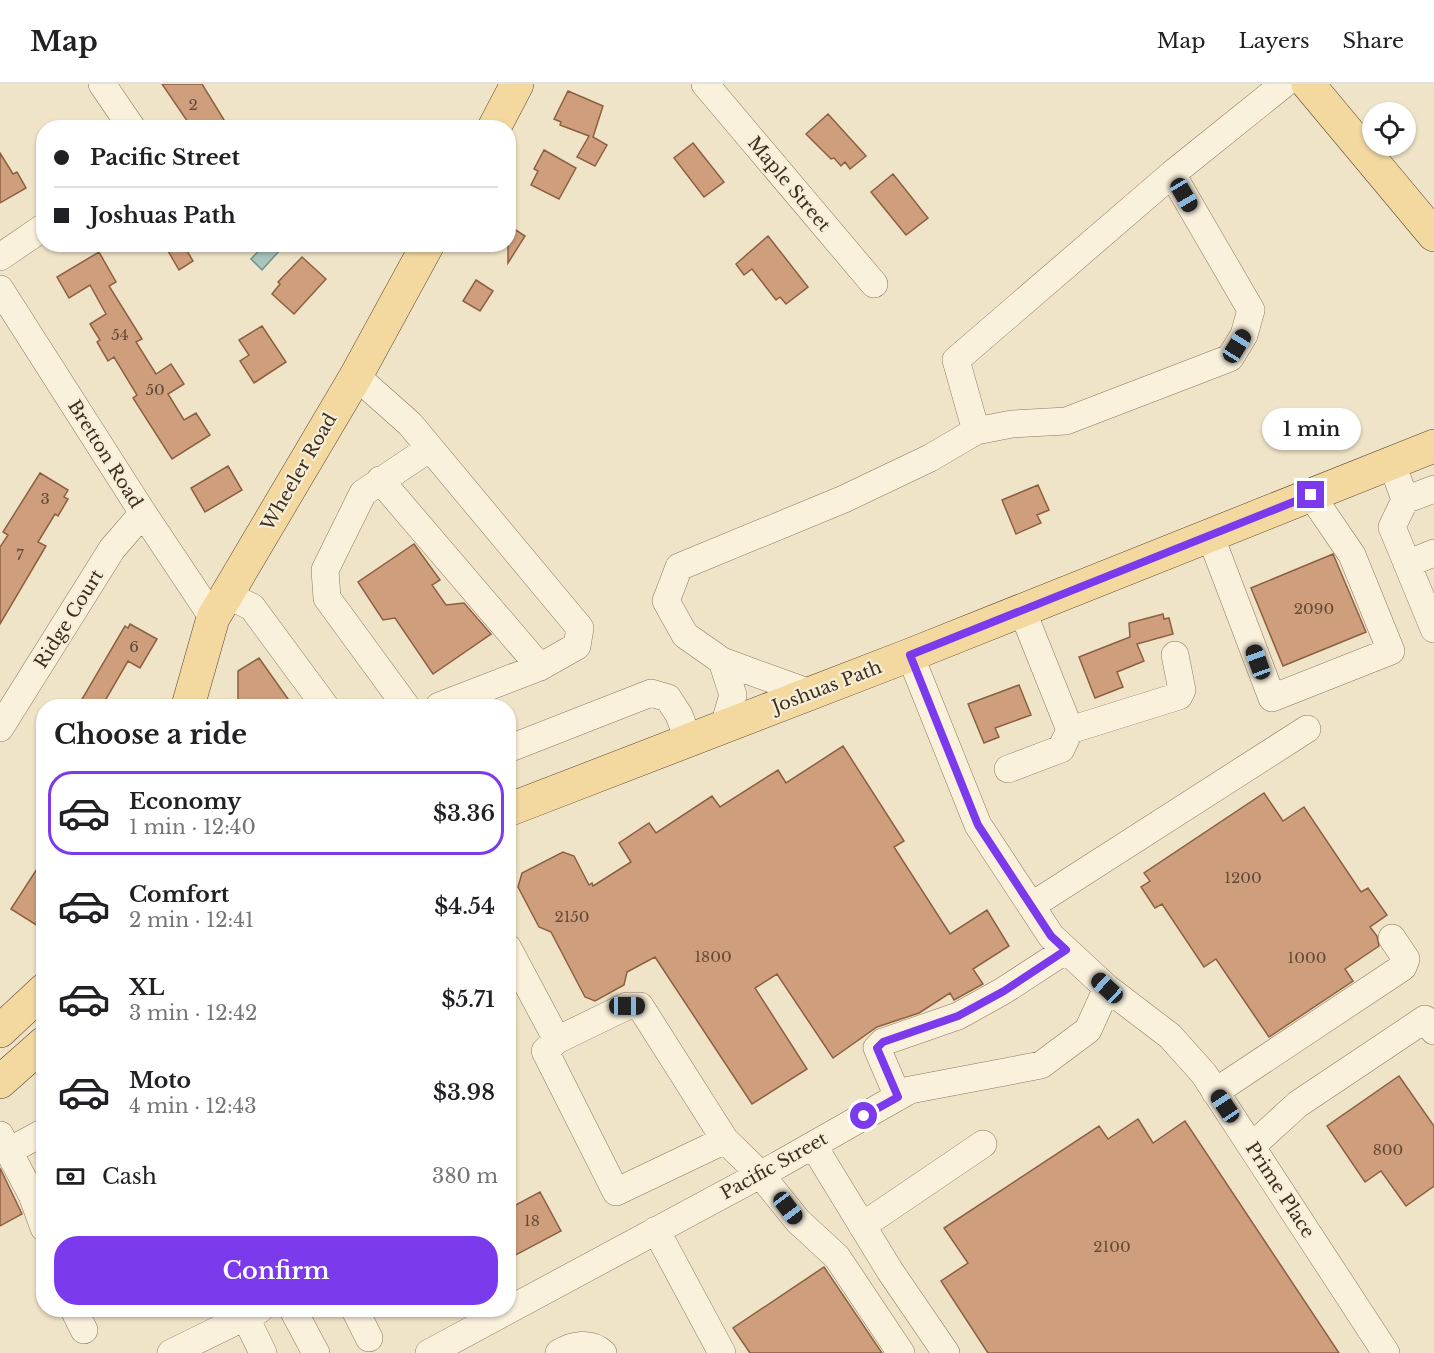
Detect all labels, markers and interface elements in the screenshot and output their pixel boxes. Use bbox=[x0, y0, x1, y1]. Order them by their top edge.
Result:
text: Map bbox=[30, 24, 98, 59]
text: Map bbox=[1157, 28, 1206, 54]
text: Layers bbox=[1239, 28, 1310, 54]
text: Share bbox=[1343, 28, 1404, 54]
house number: 2 bbox=[188, 95, 198, 114]
map controls bbox=[1362, 102, 1416, 156]
button: locate bbox=[1362, 102, 1416, 156]
street label: Maple Street bbox=[743, 132, 835, 236]
text: Pacific Street bbox=[90, 144, 240, 171]
car bbox=[1167, 175, 1201, 215]
text: Joshuas Path bbox=[90, 202, 236, 229]
house number: 54 bbox=[111, 325, 129, 344]
car bbox=[1220, 326, 1254, 366]
house number: 50 bbox=[145, 380, 165, 399]
street label: Bretton Road bbox=[63, 396, 147, 512]
callout: 1 min bbox=[1262, 408, 1360, 450]
street label: Wheeler Road bbox=[256, 409, 341, 535]
text: 1 min bbox=[1283, 417, 1340, 441]
route end bbox=[1297, 481, 1324, 508]
house number: 3 bbox=[40, 489, 50, 508]
house number: 7 bbox=[16, 545, 24, 564]
street label: Ridge Court bbox=[30, 565, 108, 672]
house number: 2090 bbox=[1294, 599, 1334, 618]
house number: 6 bbox=[129, 637, 139, 656]
car bbox=[1243, 642, 1273, 682]
street label: Joshuas Path bbox=[767, 656, 885, 719]
text: Choose a ride bbox=[54, 718, 247, 751]
icon: car bbox=[57, 786, 111, 840]
text: Economy bbox=[129, 788, 241, 815]
text: $3.36 bbox=[433, 800, 495, 827]
text: 1 min · 12:40 bbox=[129, 815, 256, 839]
house number: 1200 bbox=[1224, 868, 1262, 887]
icon: car bbox=[57, 879, 111, 933]
text: Comfort bbox=[129, 881, 229, 908]
text: $4.54 bbox=[434, 893, 495, 920]
house number: 2150 bbox=[554, 907, 590, 926]
text: 2 min · 12:41 bbox=[129, 908, 254, 932]
house number: 1800 bbox=[694, 947, 732, 966]
house number: 1000 bbox=[1288, 948, 1326, 967]
car bbox=[1088, 969, 1126, 1007]
icon: car bbox=[57, 972, 111, 1026]
text: XL bbox=[129, 974, 164, 1001]
text: $5.71 bbox=[441, 986, 495, 1013]
car bbox=[609, 997, 645, 1015]
text: 3 min · 12:42 bbox=[129, 1001, 257, 1025]
icon: car bbox=[57, 1065, 111, 1119]
text: Moto bbox=[129, 1067, 191, 1094]
text: $3.98 bbox=[433, 1079, 495, 1106]
car bbox=[1207, 1086, 1243, 1126]
text: 4 min · 12:43 bbox=[129, 1094, 257, 1118]
route start bbox=[850, 1102, 877, 1129]
street label: Pacific Street bbox=[717, 1128, 831, 1204]
street label: Prime Place bbox=[1241, 1138, 1319, 1242]
house number: 800 bbox=[1373, 1140, 1403, 1159]
icon: cash bbox=[54, 1160, 87, 1193]
text: Cash bbox=[102, 1163, 157, 1190]
text: 380 m bbox=[432, 1164, 498, 1188]
car bbox=[770, 1188, 806, 1228]
house number: 18 bbox=[524, 1211, 540, 1230]
button: Confirm bbox=[54, 1236, 498, 1305]
house number: 2100 bbox=[1093, 1237, 1131, 1256]

